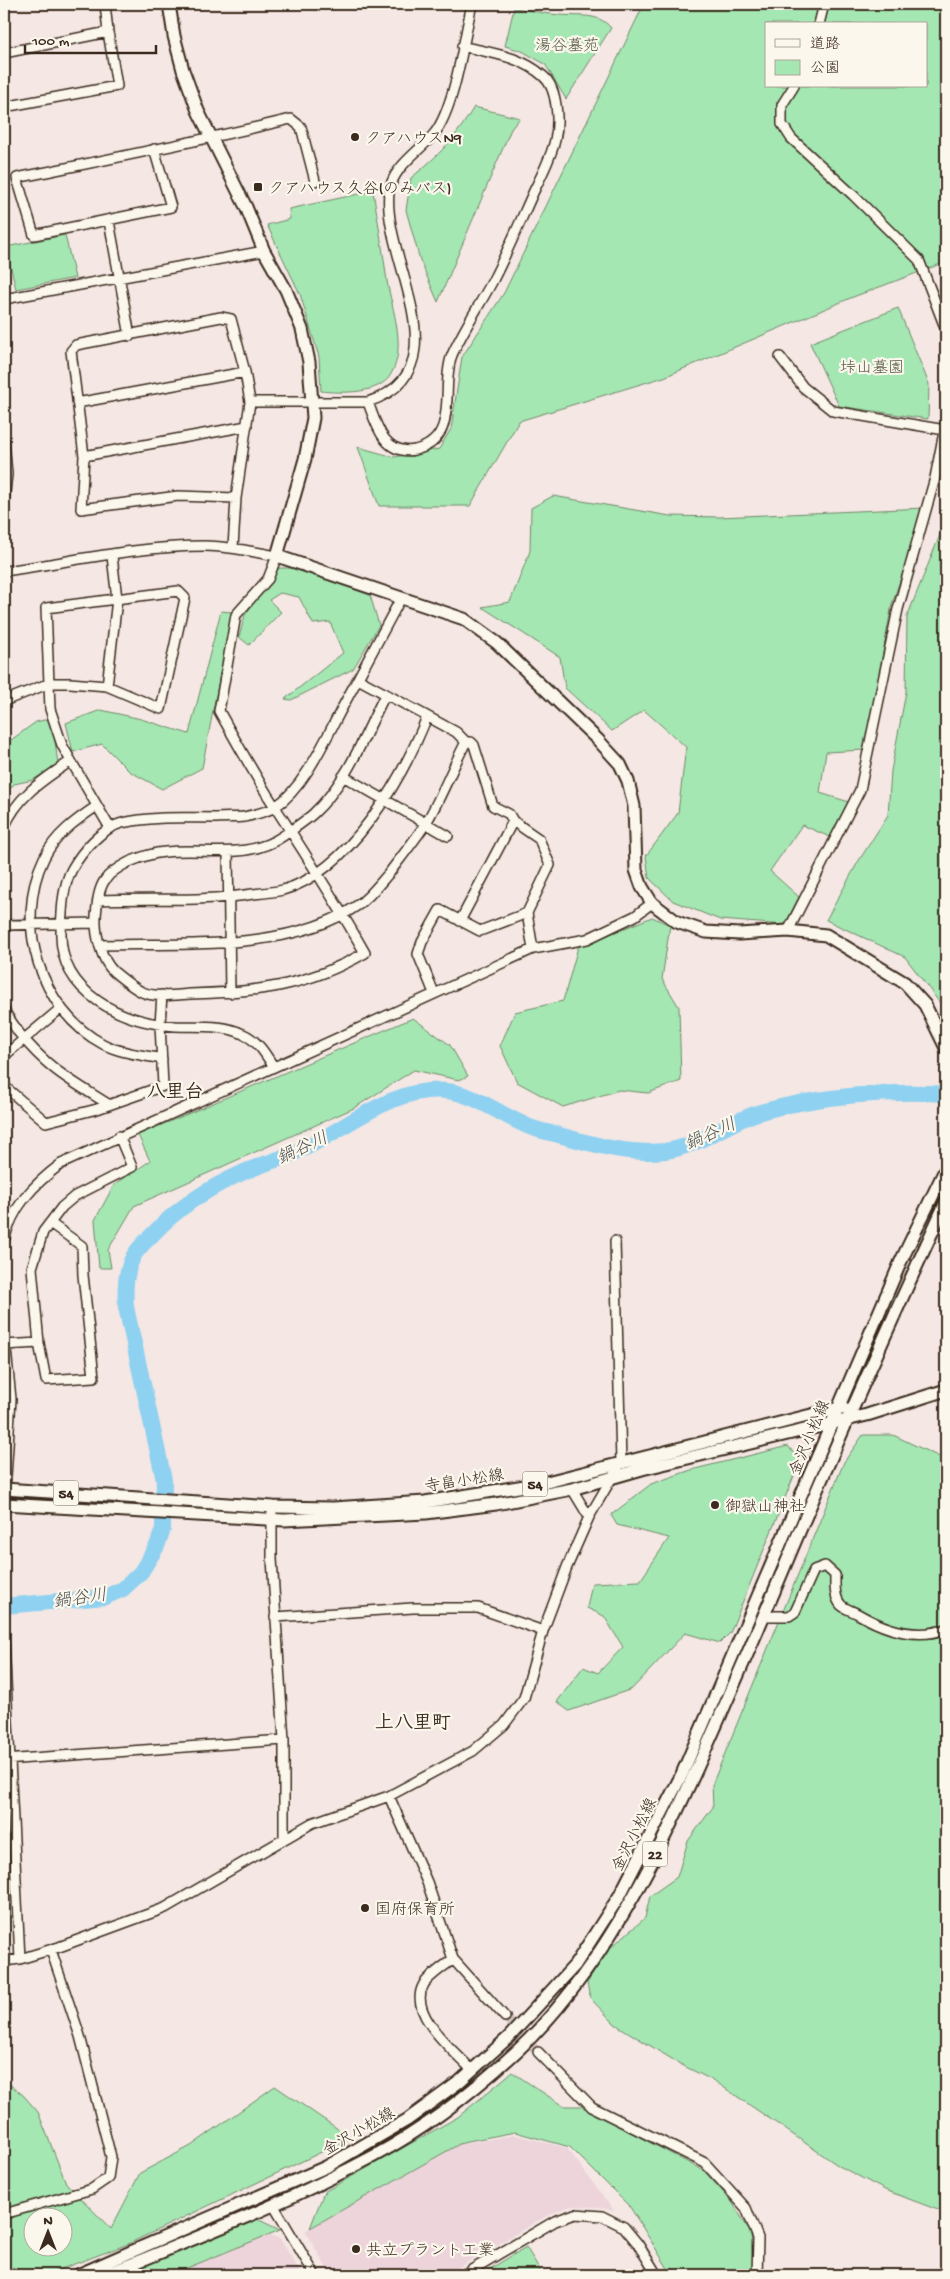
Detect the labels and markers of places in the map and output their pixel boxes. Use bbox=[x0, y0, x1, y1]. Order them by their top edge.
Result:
marker: クアハウスN9 bbox=[349, 131, 361, 143]
place label: クアハウスN9 bbox=[365, 131, 462, 150]
place label: クアハウス久谷(のみバス) bbox=[268, 179, 451, 200]
marker: クアハウス久谷(のみバス) bbox=[252, 181, 264, 193]
place label: 御獄山神社 bbox=[725, 1498, 805, 1518]
marker: 御獄山神社 bbox=[709, 1499, 721, 1511]
place label: 国府保育所 bbox=[375, 1901, 455, 1921]
marker: 国府保育所 bbox=[359, 1902, 371, 1914]
place label: 共立プラント工業 bbox=[366, 2242, 494, 2262]
marker: 共立プラント工業 bbox=[350, 2243, 362, 2255]

